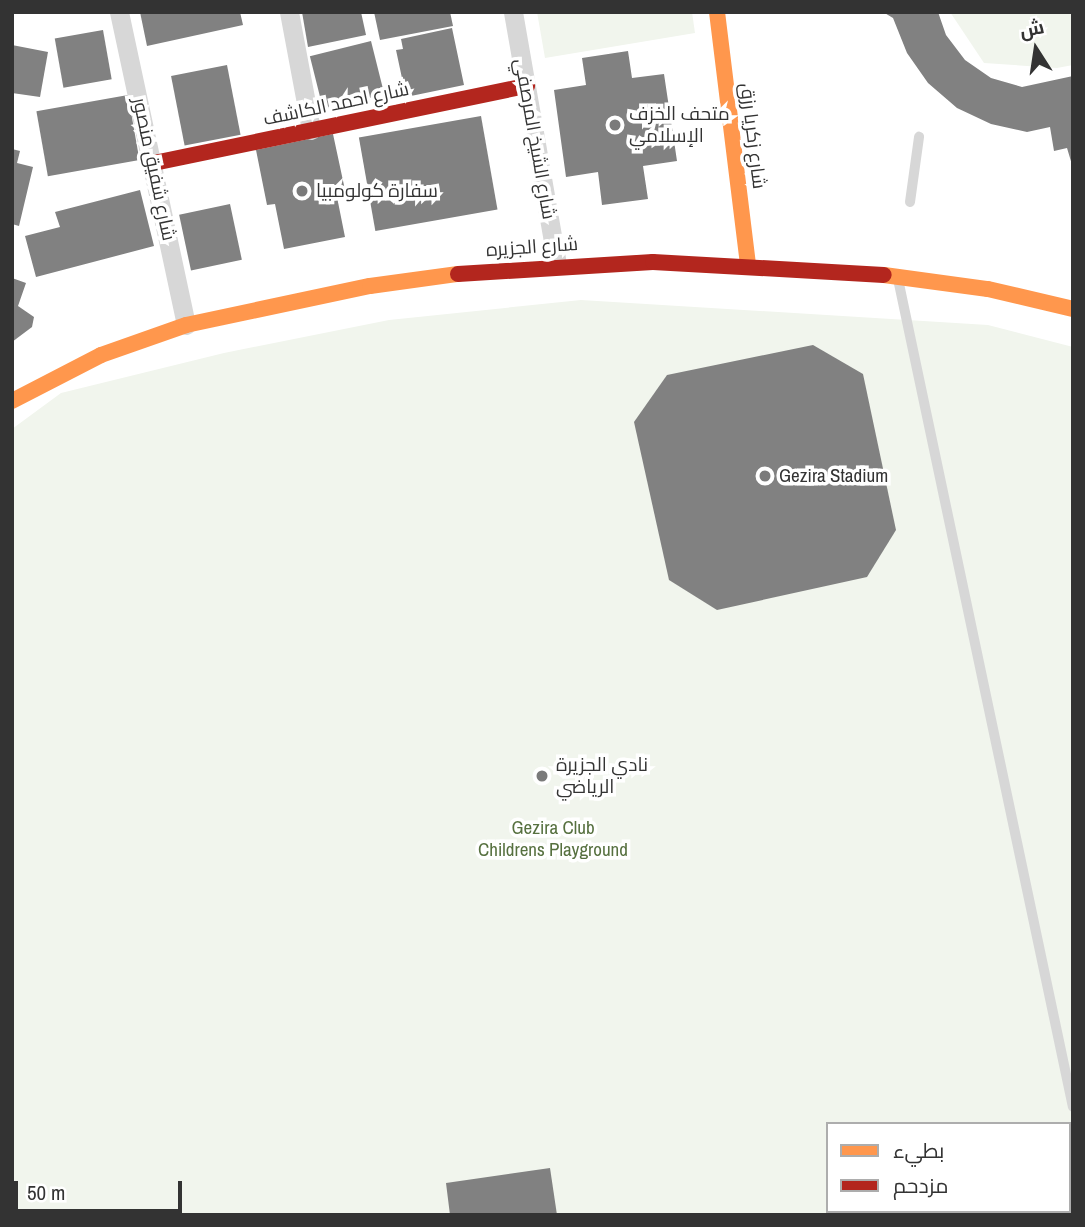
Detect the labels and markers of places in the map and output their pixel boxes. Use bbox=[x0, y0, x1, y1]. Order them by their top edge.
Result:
place label: متحف الخزف الإسلامي bbox=[629, 103, 730, 147]
marker: متحف الخزف الإسلامي bbox=[607, 117, 623, 133]
place label: سفارة كولومبيا bbox=[316, 180, 438, 202]
marker: سفارة كولومبيا bbox=[294, 183, 310, 199]
place label: Gezira Stadium bbox=[779, 465, 888, 487]
marker: Gezira Stadium bbox=[757, 468, 773, 484]
place label: نادي الجزيرة الرياضي bbox=[556, 754, 648, 798]
marker: نادي الجزيرة الرياضي bbox=[534, 768, 550, 784]

